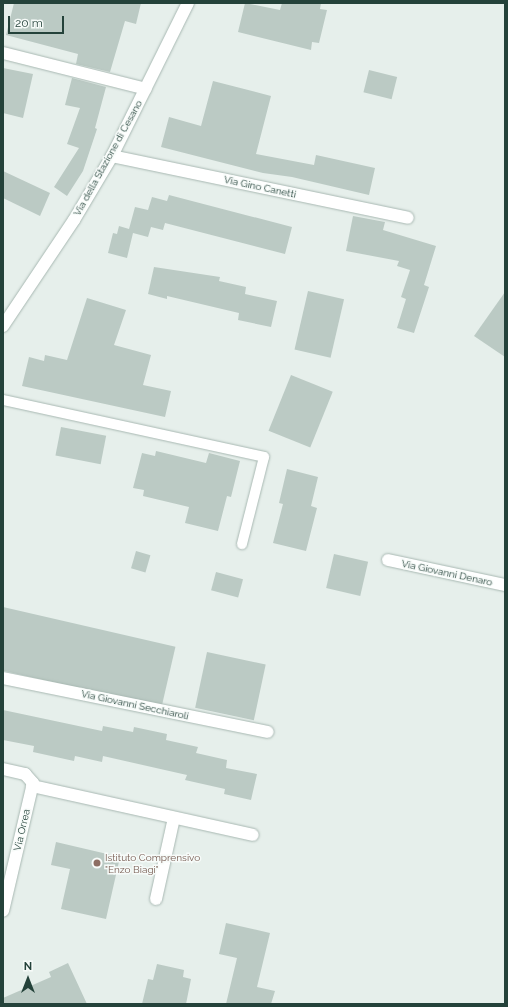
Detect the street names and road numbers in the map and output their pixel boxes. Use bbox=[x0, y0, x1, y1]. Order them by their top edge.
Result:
street label: Via della Stazione di Cesano bbox=[71, 98, 145, 218]
street label: Via Gino Canetti bbox=[223, 173, 297, 201]
street label: Via Giovanni Denaro bbox=[400, 557, 494, 589]
street label: Via Giovanni Secchiaroli bbox=[80, 688, 190, 722]
street label: Via Orrea bbox=[11, 808, 33, 852]

